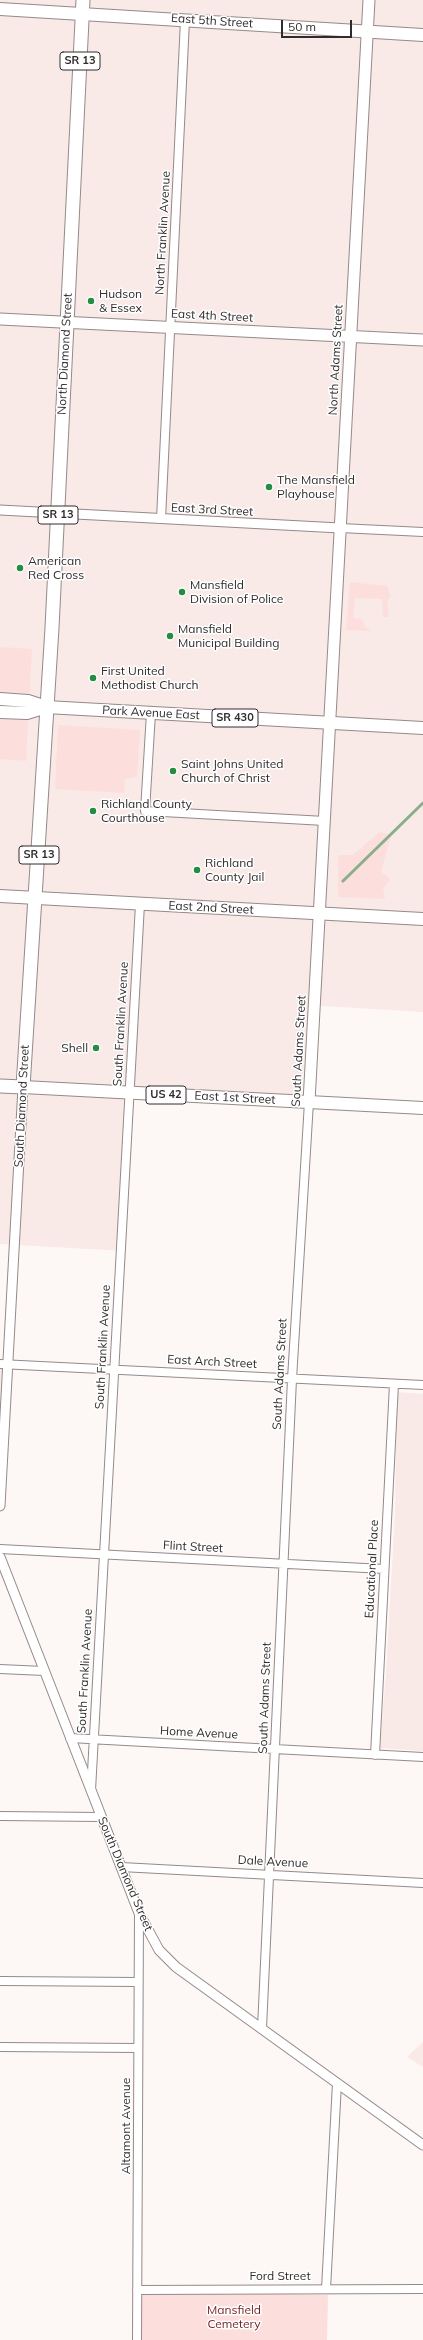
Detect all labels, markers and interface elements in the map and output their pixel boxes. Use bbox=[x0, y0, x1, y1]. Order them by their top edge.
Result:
street label: East 5th Street bbox=[171, 11, 253, 31]
scale bar bbox=[283, 12, 354, 38]
text: 50 m bbox=[288, 19, 316, 34]
road number: SR 13 bbox=[60, 52, 100, 70]
street label: North Franklin Avenue bbox=[153, 171, 173, 295]
place label: Hudson & Essex bbox=[99, 287, 142, 315]
street label: North Diamond Street bbox=[55, 293, 75, 415]
marker: Hudson & Essex bbox=[86, 296, 96, 306]
street label: North Adams Street bbox=[326, 304, 346, 416]
street label: East 4th Street bbox=[171, 307, 253, 325]
place label: The Mansfield Playhouse bbox=[277, 473, 355, 501]
marker: The Mansfield Playhouse bbox=[264, 482, 274, 492]
street label: East 3rd Street bbox=[170, 501, 254, 519]
road number: SR 13 bbox=[38, 506, 78, 524]
place label: American Red Cross bbox=[28, 554, 84, 582]
marker: American Red Cross bbox=[15, 563, 25, 573]
place label: Mansfield Division of Police bbox=[190, 578, 283, 606]
marker: Mansfield Division of Police bbox=[177, 587, 187, 597]
place label: Mansfield Municipal Building bbox=[178, 622, 279, 650]
marker: Mansfield Municipal Building bbox=[165, 631, 175, 641]
place label: First United Methodist Church bbox=[101, 664, 199, 692]
marker: First United Methodist Church bbox=[88, 673, 98, 683]
street label: Park Avenue East bbox=[102, 703, 200, 723]
road number: SR 430 bbox=[212, 709, 258, 727]
place label: Saint Johns United Church of Christ bbox=[181, 757, 283, 785]
marker: Saint Johns United Church of Christ bbox=[168, 766, 178, 776]
place label: Richland County Courthouse bbox=[101, 797, 192, 825]
marker: Richland County Courthouse bbox=[88, 806, 98, 816]
road number: SR 13 bbox=[19, 846, 59, 864]
place label: Richland County Jail bbox=[205, 856, 264, 884]
marker: Richland County Jail bbox=[192, 865, 202, 875]
street label: East 2nd Street bbox=[168, 899, 254, 917]
street label: South Franklin Avenue bbox=[111, 961, 131, 1087]
street label: South Adams Street bbox=[289, 995, 309, 1107]
place label: Shell bbox=[61, 1041, 88, 1055]
marker: Shell bbox=[91, 1043, 101, 1053]
street label: South Diamond Street bbox=[12, 1044, 32, 1168]
road number: US 42 bbox=[146, 1086, 186, 1104]
street label: East 1st Street bbox=[194, 1089, 276, 1107]
street label: South Franklin Avenue bbox=[93, 1284, 113, 1410]
street label: South Adams Street bbox=[270, 1318, 290, 1430]
street label: East Arch Street bbox=[167, 1352, 257, 1372]
street label: Educational Place bbox=[362, 1519, 382, 1619]
street label: Flint Street bbox=[163, 1538, 223, 1556]
street label: South Franklin Avenue bbox=[75, 1608, 95, 1734]
street label: South Adams Street bbox=[256, 1642, 274, 1754]
street label: Home Avenue bbox=[160, 1724, 238, 1742]
street label: South Diamond Street bbox=[94, 1815, 156, 1933]
street label: Dale Avenue bbox=[237, 1853, 309, 1871]
street label: Altamont Avenue bbox=[119, 2078, 133, 2174]
street label: Ford Street bbox=[249, 2269, 311, 2283]
park label: Mansfield Cemetery bbox=[207, 2303, 261, 2331]

